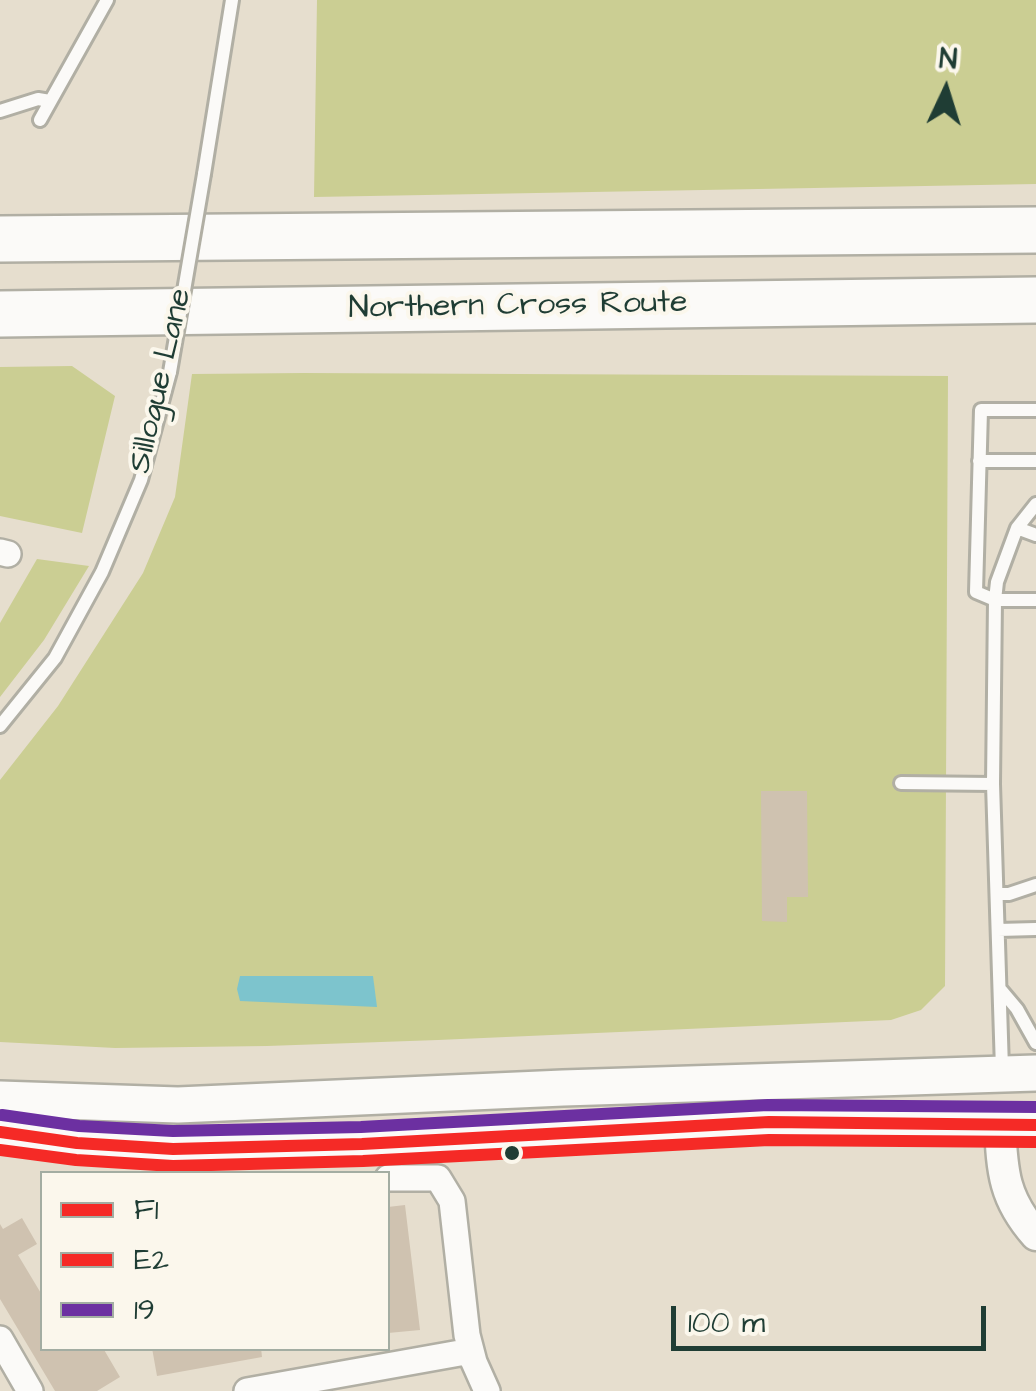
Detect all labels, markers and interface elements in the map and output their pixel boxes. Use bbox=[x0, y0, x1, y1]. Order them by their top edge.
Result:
north arrow bbox=[896, 40, 996, 140]
text: N bbox=[938, 40, 958, 80]
street label: Sillogue Lane bbox=[122, 285, 202, 477]
street label: Northern Cross Route bbox=[348, 285, 688, 329]
unlabelled marker bbox=[502, 1143, 522, 1163]
legend bbox=[40, 1171, 390, 1351]
text: F1 bbox=[134, 1189, 159, 1231]
text: E2 bbox=[134, 1239, 169, 1281]
scale bar bbox=[676, 1286, 991, 1348]
text: 19 bbox=[134, 1289, 155, 1331]
text: 100 m bbox=[688, 1302, 765, 1344]

